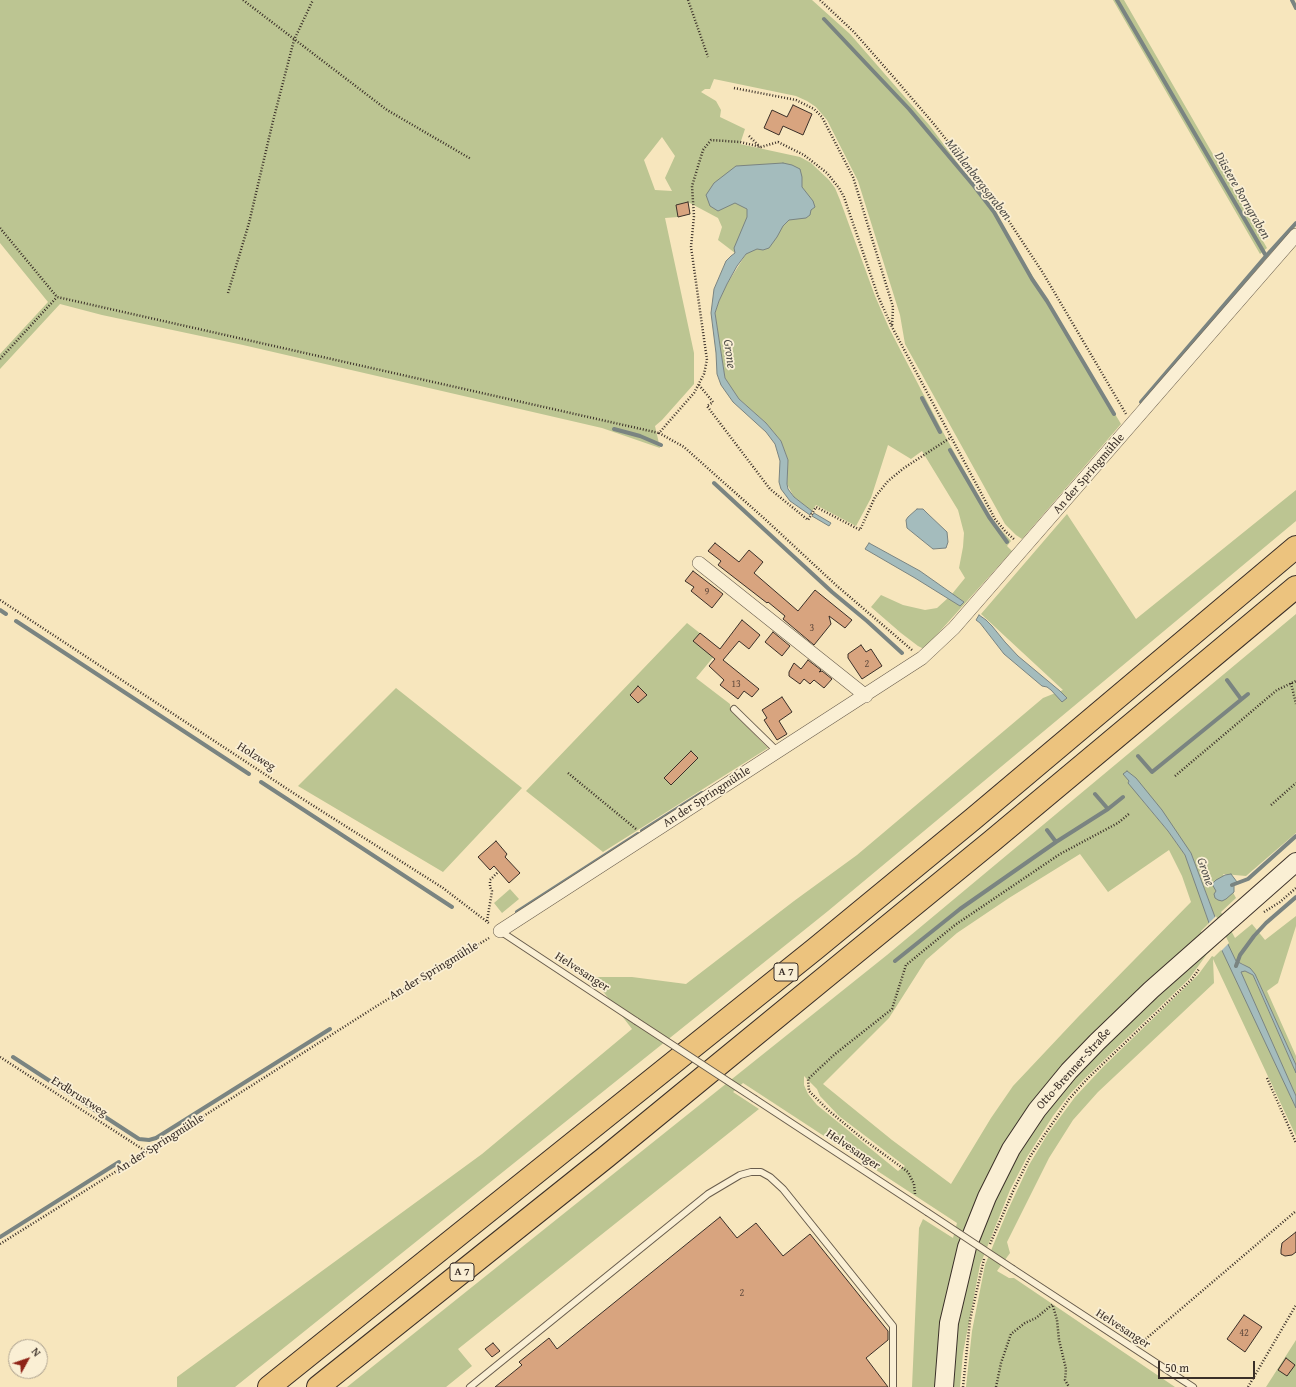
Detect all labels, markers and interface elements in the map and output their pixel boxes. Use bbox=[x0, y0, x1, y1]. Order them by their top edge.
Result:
water label: Mühlenbergsgraben bbox=[941, 136, 1015, 224]
water label: Düstere Borngraben bbox=[1211, 150, 1273, 242]
water label: Grone bbox=[719, 339, 739, 369]
street label: An der Springmühle bbox=[1050, 431, 1128, 517]
house number: 9 bbox=[705, 586, 709, 598]
house number: 3 bbox=[810, 622, 814, 634]
house number: 2 bbox=[865, 658, 869, 670]
house number: 13 bbox=[731, 678, 741, 690]
street label: Holzweg bbox=[234, 739, 278, 775]
street label: An der Springmühle bbox=[660, 763, 754, 831]
water label: Grone bbox=[1193, 856, 1217, 888]
street label: An der Springmühle bbox=[387, 939, 481, 1003]
street label: Helvesanger bbox=[552, 949, 612, 995]
road number: A 7 bbox=[774, 963, 798, 981]
street label: Otto-Brenner-Straße bbox=[1034, 1025, 1114, 1113]
street label: Erdbrustweg bbox=[48, 1074, 110, 1120]
street label: An der Springmühle bbox=[113, 1111, 207, 1177]
street label: Helvesanger bbox=[823, 1127, 883, 1173]
road number: A 7 bbox=[450, 1263, 474, 1281]
house number: 2 bbox=[740, 1287, 744, 1299]
street label: Helvesanger bbox=[1093, 1306, 1153, 1352]
house number: 42 bbox=[1239, 1327, 1249, 1339]
north arrow bbox=[8, 1339, 48, 1379]
text: N bbox=[28, 1344, 45, 1360]
scale bar bbox=[1160, 1353, 1257, 1379]
text: 50 m bbox=[1165, 1359, 1189, 1376]

